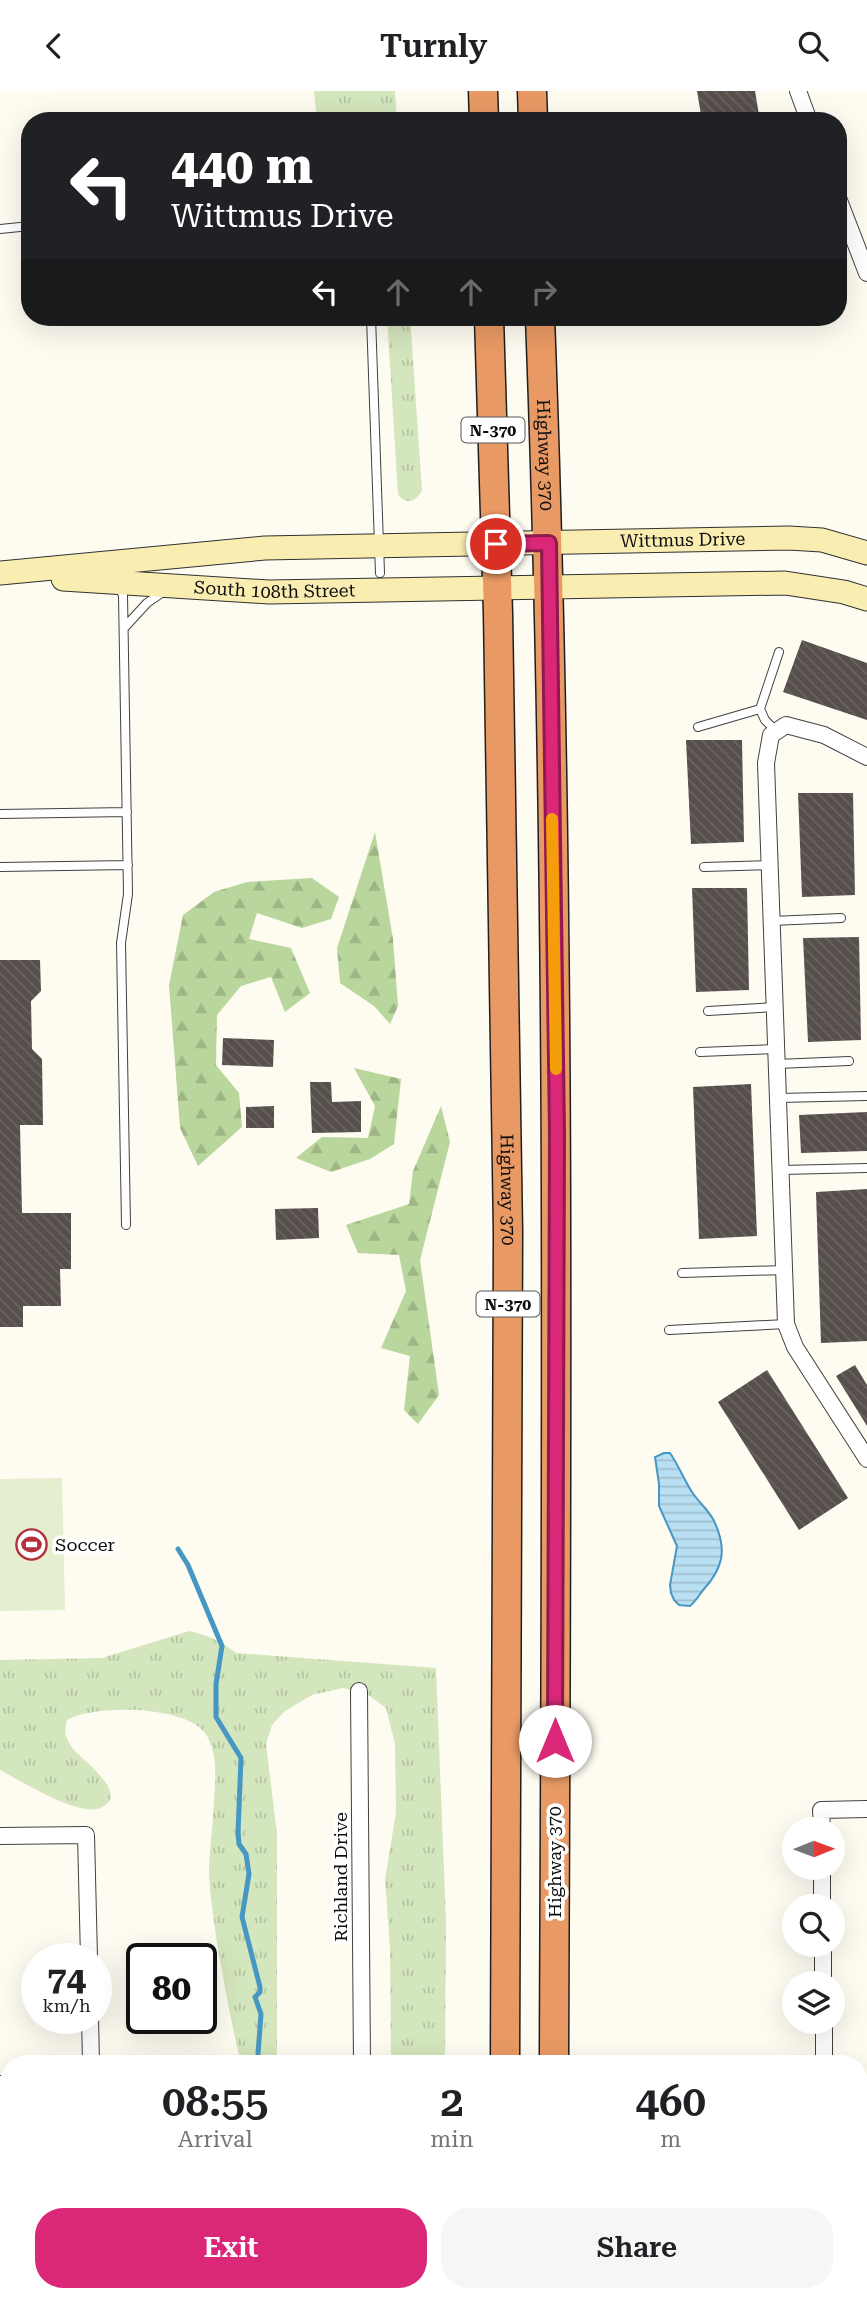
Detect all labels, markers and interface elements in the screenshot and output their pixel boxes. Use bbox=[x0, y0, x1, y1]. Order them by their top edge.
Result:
icon: back bbox=[35, 27, 73, 65]
text: Turnly bbox=[380, 27, 487, 65]
icon: search bbox=[794, 27, 832, 65]
text: 440 m bbox=[171, 138, 313, 195]
icon: left bbox=[56, 140, 147, 231]
text: Wittmus Drive bbox=[171, 197, 394, 235]
icon: left bbox=[306, 273, 344, 311]
icon: ahead bbox=[379, 273, 417, 311]
icon: ahead bbox=[452, 273, 490, 311]
icon: right bbox=[525, 273, 563, 311]
street label: Highway 370 bbox=[533, 399, 557, 511]
road number: N-370 bbox=[462, 417, 524, 443]
pin bbox=[466, 514, 526, 574]
icon: arrive bbox=[477, 525, 515, 563]
street label: Wittmus Drive bbox=[620, 528, 746, 551]
street label: South 108th Street bbox=[193, 576, 356, 602]
street label: Highway 370 bbox=[496, 1134, 519, 1246]
road number: N-370 bbox=[476, 1291, 540, 1317]
sports icon: Soccer bbox=[15, 1528, 49, 1562]
place label: Soccer bbox=[55, 1534, 115, 1555]
position arrow bbox=[518, 1704, 592, 1778]
street label: Highway 370 bbox=[544, 1806, 565, 1918]
street label: Richland Drive bbox=[330, 1812, 351, 1942]
north arrow bbox=[782, 1817, 845, 1879]
map controls bbox=[782, 1817, 845, 2034]
button: search bbox=[782, 1894, 845, 1957]
speed limit sign: 80 bbox=[126, 1943, 217, 2034]
text: 74 bbox=[47, 1959, 86, 2000]
button: layers bbox=[782, 1971, 845, 2034]
text: km/h bbox=[42, 1995, 91, 2016]
text: 08:55 bbox=[162, 2077, 268, 2126]
text: 2 bbox=[440, 2077, 464, 2126]
text: 460 bbox=[635, 2077, 706, 2126]
text: Arrival bbox=[178, 2126, 253, 2153]
text: min bbox=[430, 2126, 474, 2153]
text: m bbox=[660, 2126, 681, 2153]
button: Exit bbox=[35, 2208, 427, 2288]
button: Share bbox=[441, 2208, 833, 2288]

